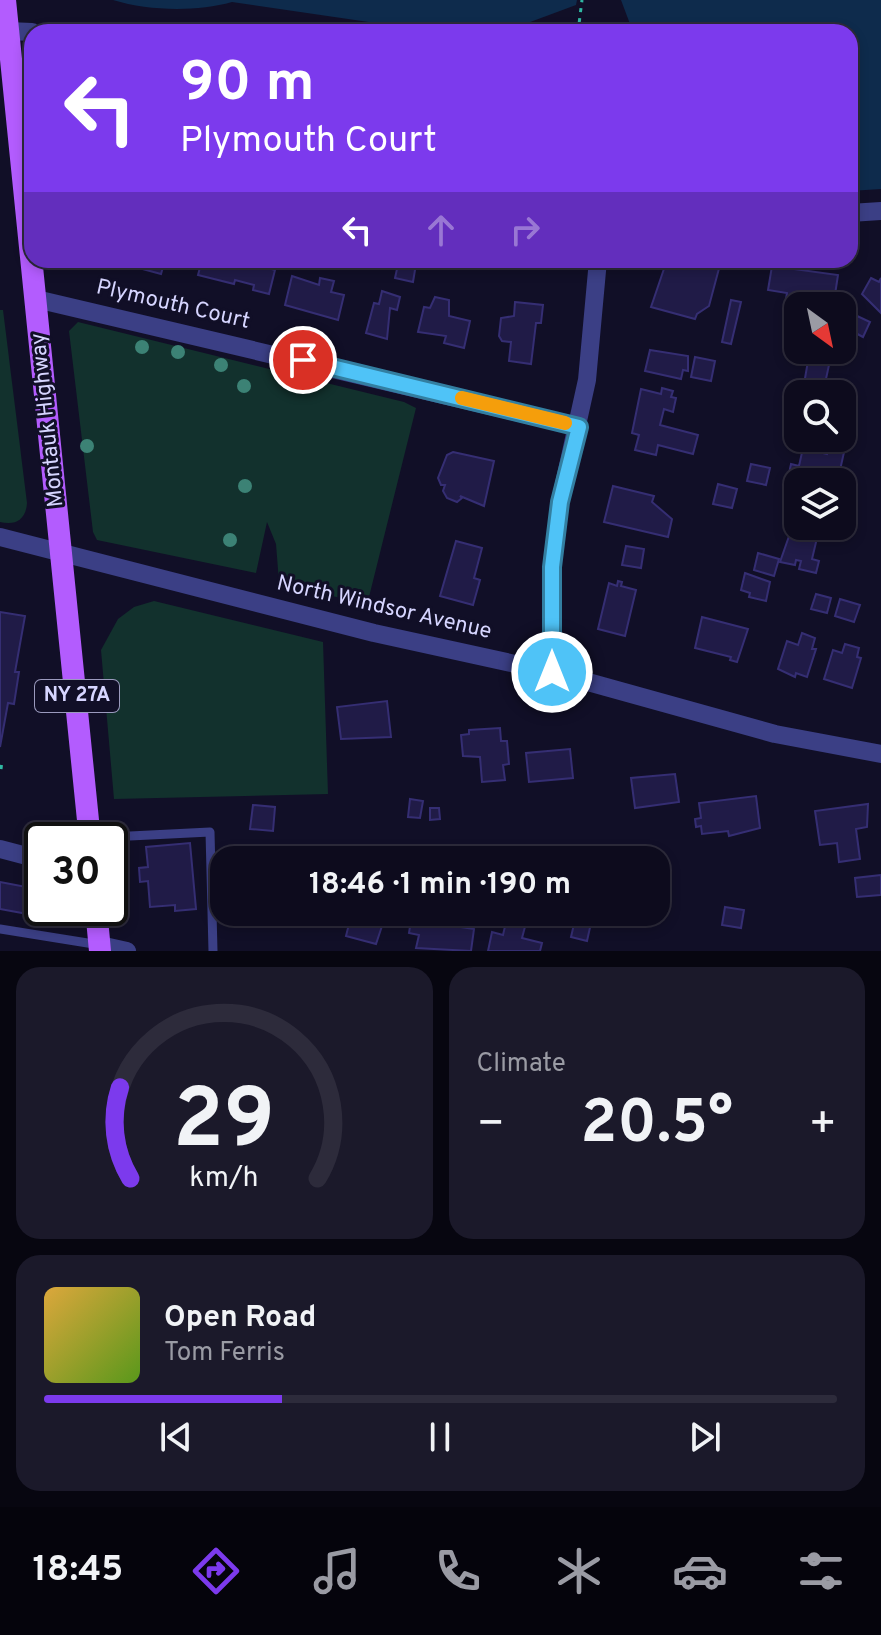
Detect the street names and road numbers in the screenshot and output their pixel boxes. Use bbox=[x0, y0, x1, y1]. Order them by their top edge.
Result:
street label: Plymouth Court bbox=[94, 274, 252, 336]
street label: Montauk Highway bbox=[25, 332, 71, 508]
street label: North Windsor Avenue bbox=[274, 570, 494, 646]
road number: NY 27A bbox=[35, 680, 119, 712]

